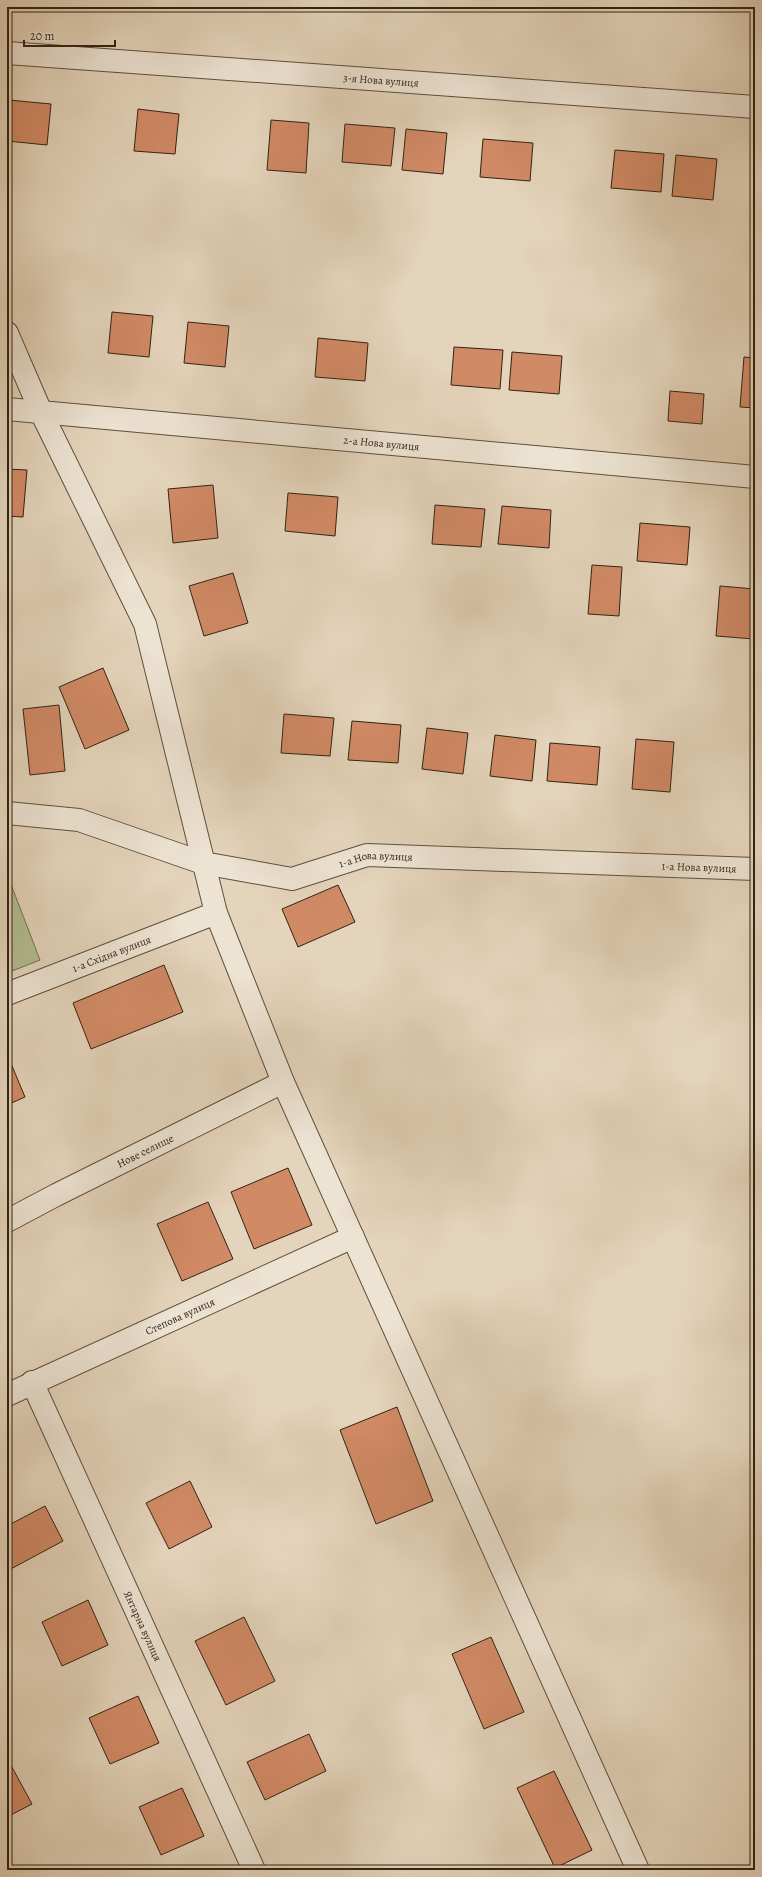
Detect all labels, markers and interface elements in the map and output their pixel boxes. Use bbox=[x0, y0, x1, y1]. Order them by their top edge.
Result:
scale bar bbox=[24, 22, 115, 48]
text: 20 m bbox=[30, 28, 54, 44]
street label: 3-я Нова вулиця bbox=[343, 70, 419, 90]
street label: 2-а Нова вулиця bbox=[343, 432, 420, 454]
street label: 1-а Нова вулиця bbox=[337, 847, 413, 871]
street label: 1-а Нова вулиця bbox=[661, 858, 737, 876]
street label: 1-а Східна вулиця bbox=[70, 931, 153, 976]
street label: Нове селище bbox=[114, 1130, 176, 1171]
street label: Степова вулиця bbox=[143, 1294, 217, 1338]
street label: Янтарна вулиця bbox=[120, 1588, 166, 1664]

